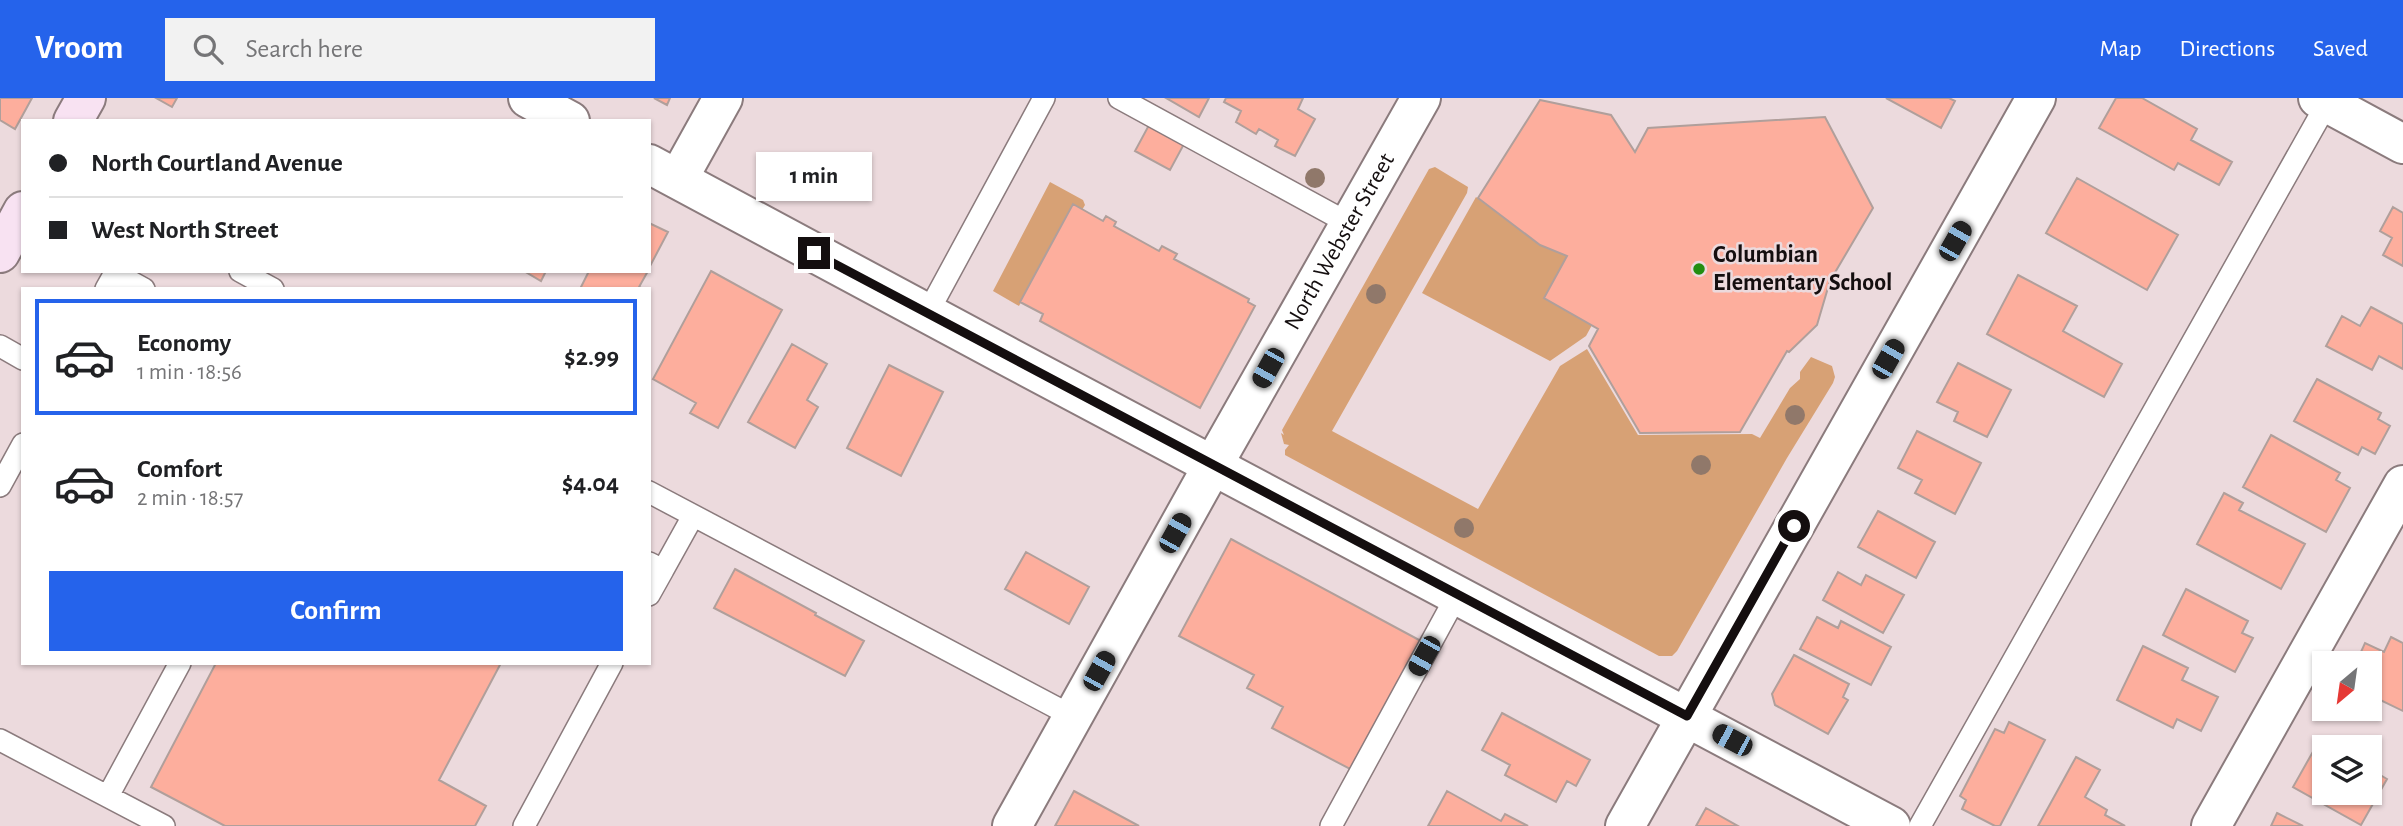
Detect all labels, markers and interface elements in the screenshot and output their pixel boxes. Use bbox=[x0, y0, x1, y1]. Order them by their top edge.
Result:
search box bbox=[165, 18, 655, 81]
icon: search bbox=[189, 30, 227, 68]
text: Vroom bbox=[35, 32, 123, 65]
text: Search here bbox=[245, 36, 363, 62]
text: Map bbox=[2099, 37, 2141, 61]
text: Directions bbox=[2179, 37, 2275, 61]
text: Saved bbox=[2313, 37, 2368, 61]
street label: North Webster Street bbox=[1280, 149, 1399, 334]
text: North Courtland Avenue bbox=[91, 150, 343, 176]
callout: 1 min bbox=[756, 152, 872, 200]
text: 1 min bbox=[790, 165, 838, 188]
text: West North Street bbox=[91, 217, 278, 243]
car bbox=[1936, 218, 1975, 264]
route end bbox=[798, 237, 830, 269]
place label: Columbian Elementary School bbox=[1713, 243, 1892, 295]
marker: Columbian Elementary School bbox=[1691, 261, 1707, 277]
icon: car bbox=[53, 326, 116, 389]
text: Economy bbox=[137, 330, 231, 356]
car bbox=[1869, 336, 1908, 382]
text: $2.99 bbox=[564, 344, 619, 370]
car bbox=[1249, 345, 1288, 391]
text: 1 min · 18:56 bbox=[137, 361, 242, 384]
icon: car bbox=[53, 452, 116, 515]
text: Comfort bbox=[137, 456, 222, 482]
text: $4.04 bbox=[562, 470, 619, 496]
text: 2 min · 18:57 bbox=[137, 487, 243, 510]
car bbox=[1156, 510, 1195, 556]
route start bbox=[1778, 510, 1810, 542]
button: Confirm bbox=[49, 571, 623, 651]
car bbox=[1405, 633, 1444, 679]
car bbox=[1080, 648, 1119, 694]
north arrow bbox=[2312, 651, 2382, 721]
map controls bbox=[2312, 651, 2382, 805]
car bbox=[1709, 721, 1756, 759]
button: layers bbox=[2312, 735, 2382, 805]

